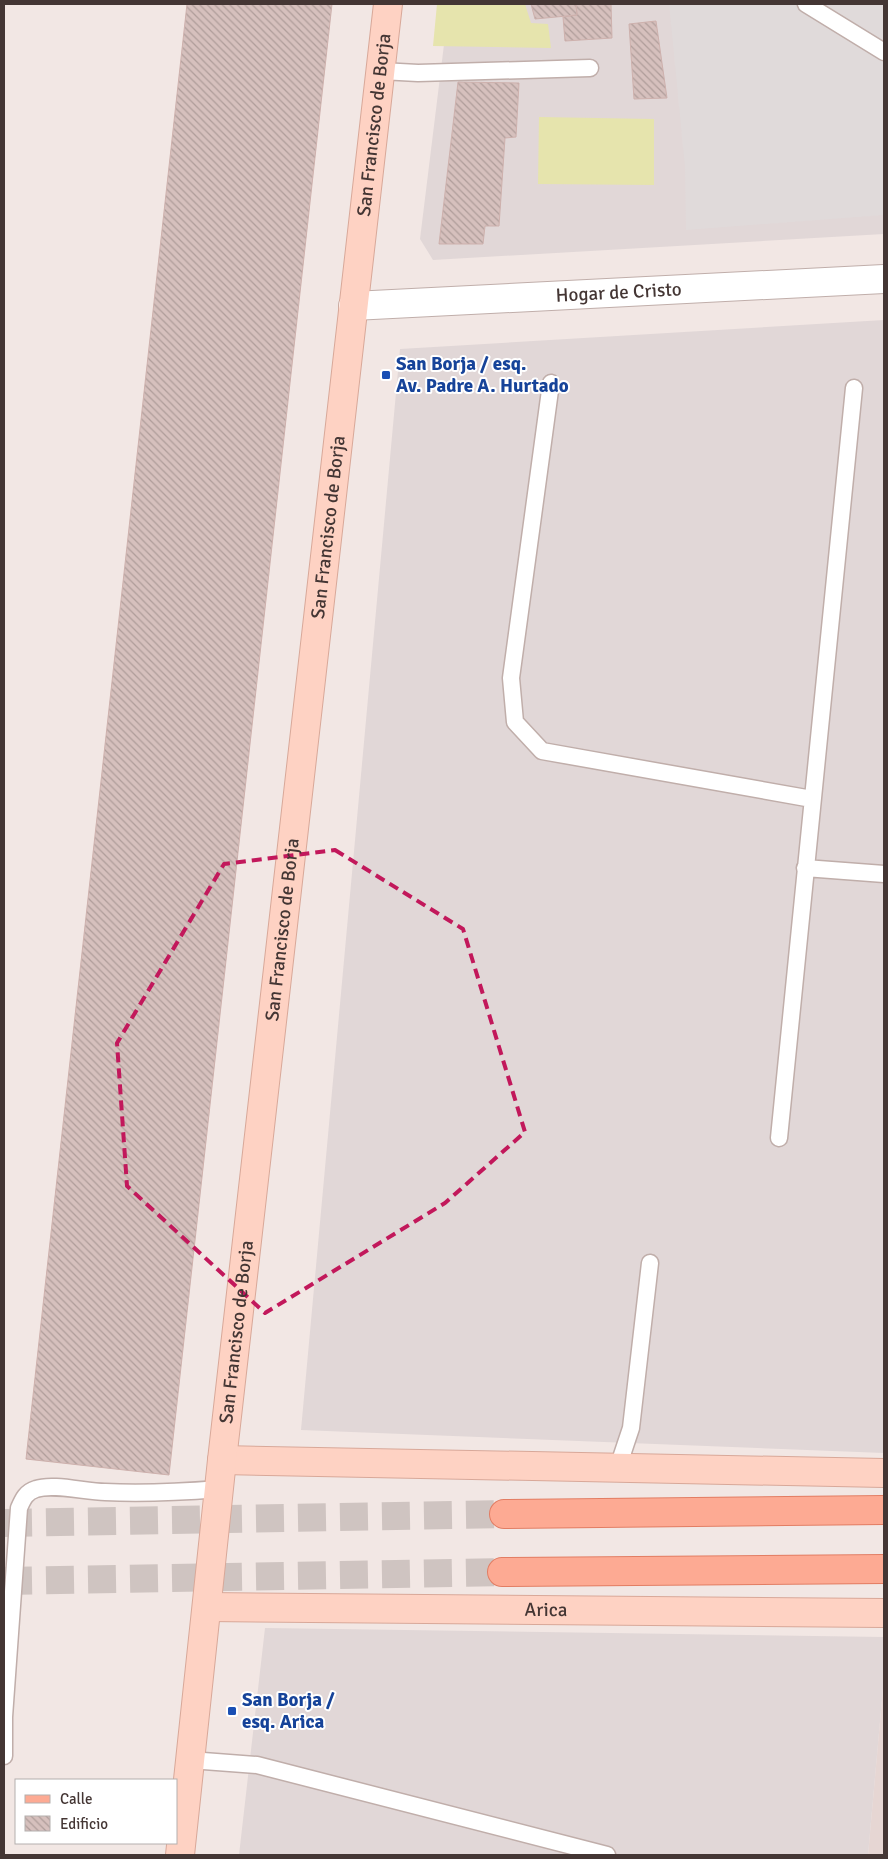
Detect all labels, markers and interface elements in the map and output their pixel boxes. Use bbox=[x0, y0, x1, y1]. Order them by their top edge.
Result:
street label: San Francisco de Borja bbox=[352, 32, 397, 218]
street label: Hogar de Cristo bbox=[555, 277, 682, 308]
place label: San Borja / esq. Av. Padre A. Hurtado bbox=[396, 352, 569, 398]
marker: San Borja / esq. Av. Padre A. Hurtado bbox=[380, 369, 392, 381]
street label: San Francisco de Borja bbox=[306, 434, 351, 620]
street label: San Francisco de Borja bbox=[260, 837, 305, 1022]
street label: San Francisco de Borja bbox=[214, 1239, 259, 1425]
street label: Arica bbox=[525, 1598, 567, 1622]
place label: San Borja / esq. Arica bbox=[242, 1688, 335, 1734]
marker: San Borja / esq. Arica bbox=[226, 1705, 238, 1717]
legend bbox=[15, 1779, 178, 1844]
text: Calle bbox=[60, 1790, 93, 1808]
text: Edificio bbox=[60, 1815, 108, 1833]

